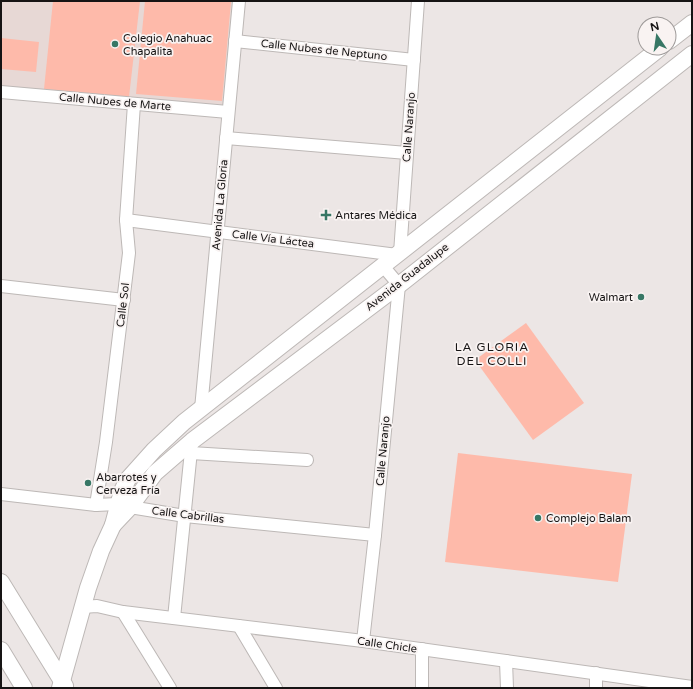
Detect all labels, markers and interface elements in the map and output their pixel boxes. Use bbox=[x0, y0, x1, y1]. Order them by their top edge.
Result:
north arrow bbox=[637, 16, 677, 56]
text: N bbox=[649, 19, 661, 34]
place label: Colegio Anahuac Chapalita bbox=[123, 32, 212, 58]
street label: Calle Nubes de Neptuno bbox=[260, 37, 388, 63]
marker: Colegio Anahuac Chapalita bbox=[110, 39, 120, 49]
street label: Calle Nubes de Marte bbox=[58, 91, 172, 113]
street label: Calle Naranjo bbox=[400, 91, 418, 162]
street label: Avenida La Gloria bbox=[210, 159, 230, 251]
marker: Antares Médica bbox=[320, 209, 332, 221]
place label: Antares Médica bbox=[335, 209, 417, 222]
street label: Calle Vía Láctea bbox=[231, 228, 315, 250]
street label: Avenida Guadalupe bbox=[363, 240, 451, 314]
street label: Calle Sol bbox=[114, 282, 132, 328]
place label: Walmart bbox=[589, 291, 633, 304]
marker: Walmart bbox=[636, 292, 646, 302]
district label: LA GLORIA DEL COLLI bbox=[455, 340, 529, 368]
street label: Calle Naranjo bbox=[373, 415, 393, 486]
place label: Abarrotes y Cerveza Fría bbox=[96, 471, 160, 497]
marker: Abarrotes y Cerveza Fría bbox=[83, 478, 93, 488]
street label: Calle Cabrillas bbox=[151, 504, 225, 526]
place label: Complejo Balam bbox=[546, 512, 631, 525]
marker: Complejo Balam bbox=[533, 513, 543, 523]
street label: Calle Chicle bbox=[356, 634, 418, 656]

